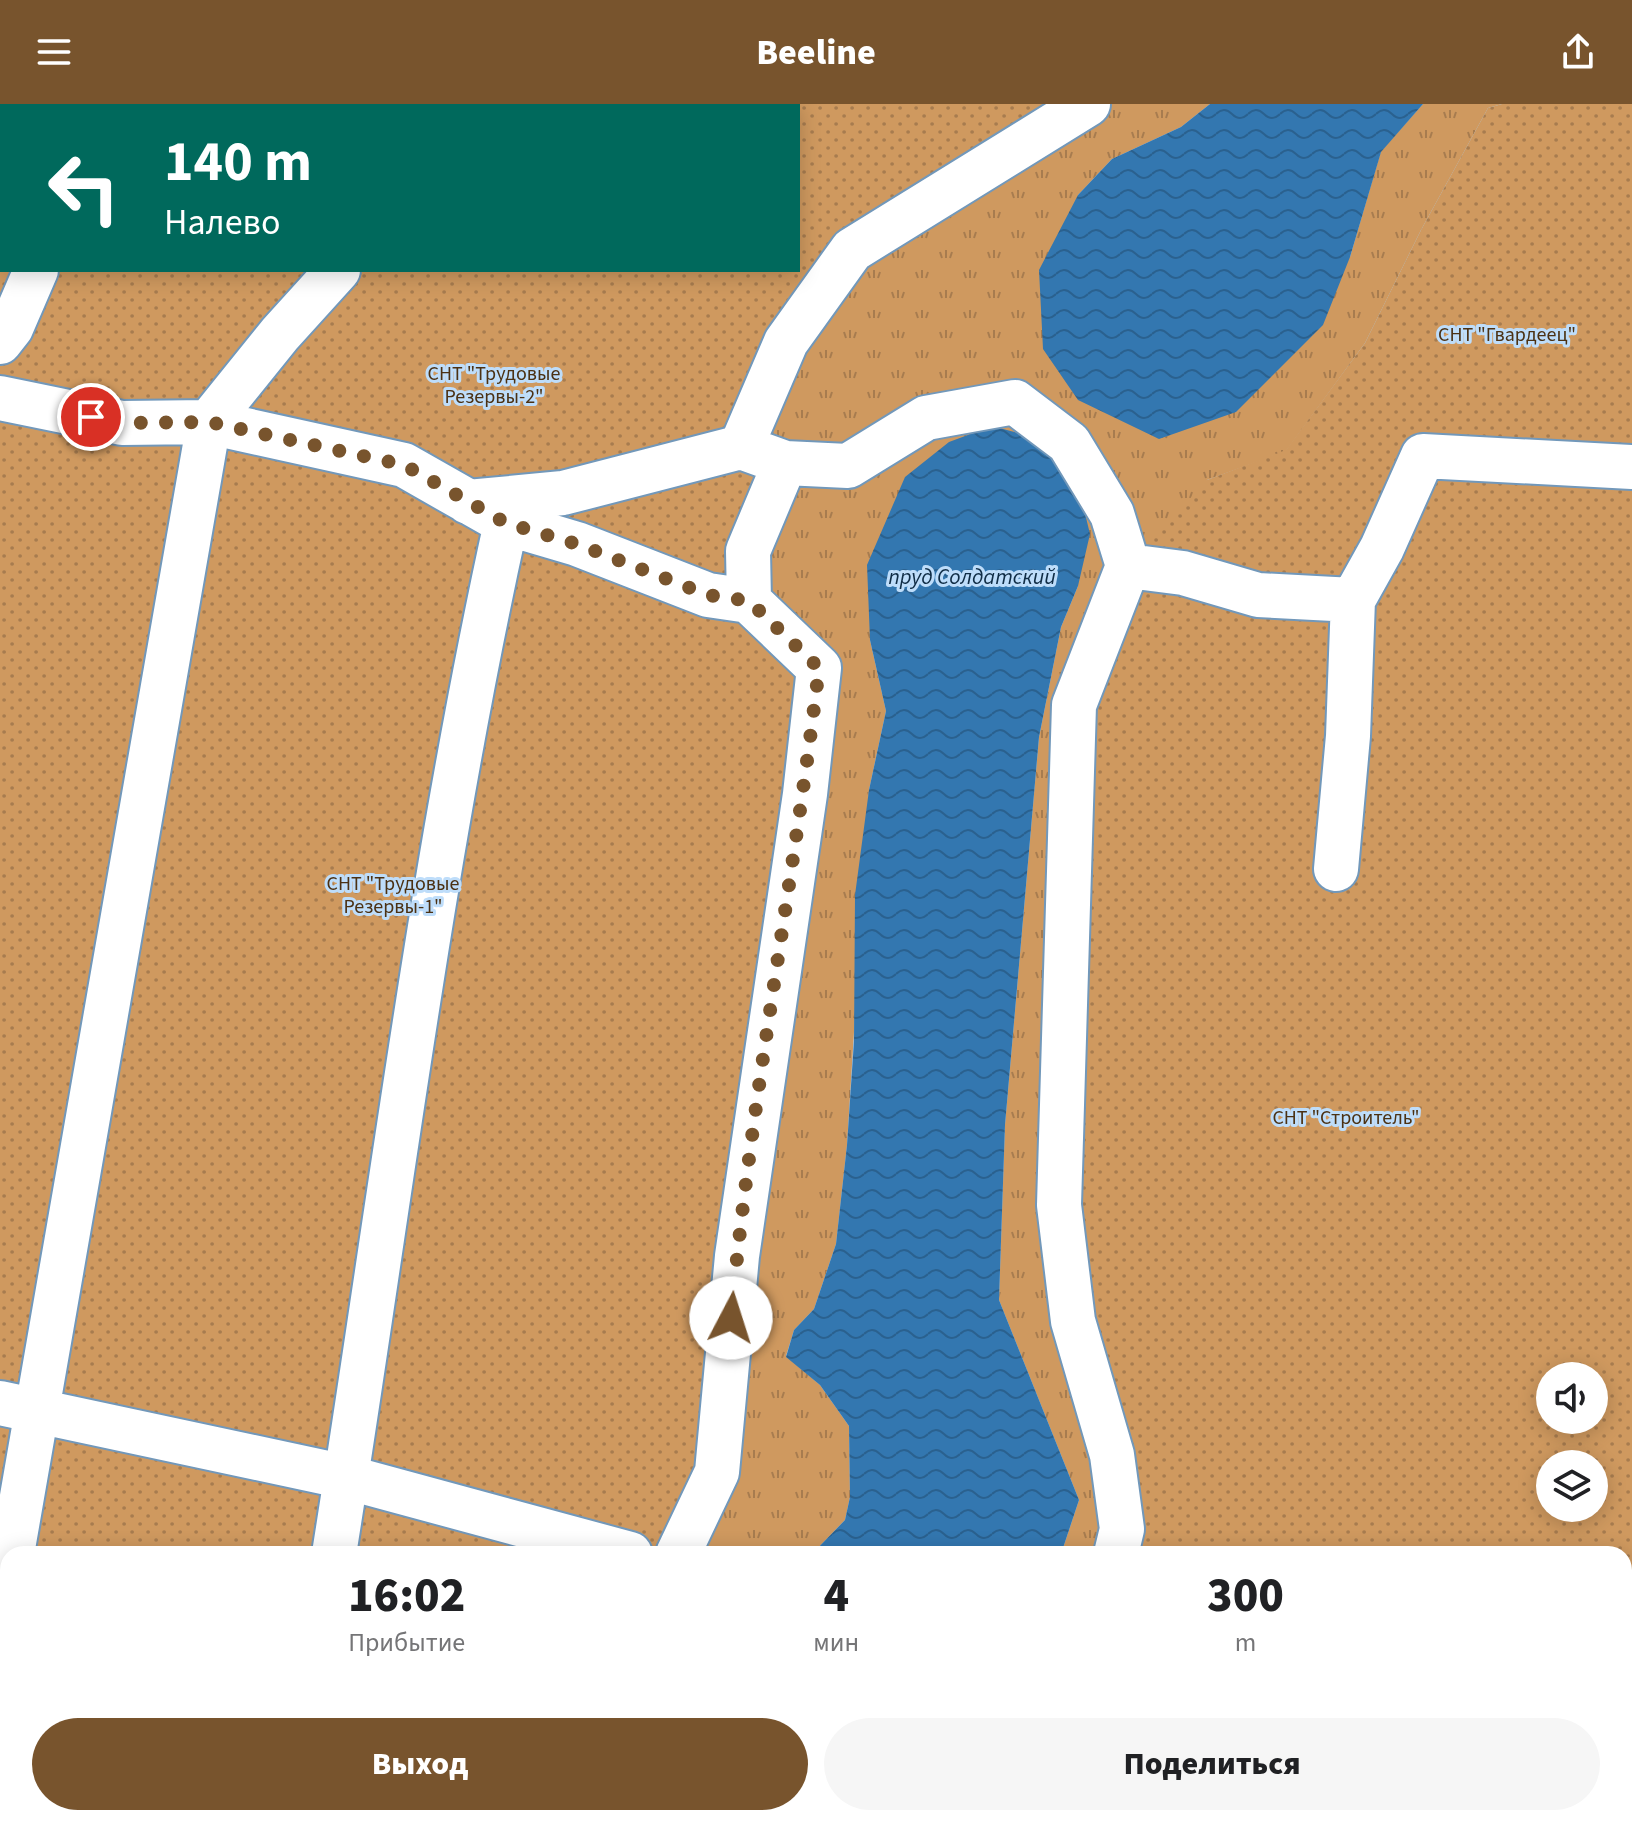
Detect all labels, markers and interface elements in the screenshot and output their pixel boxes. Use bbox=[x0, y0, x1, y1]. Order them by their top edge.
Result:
text: Beeline bbox=[756, 27, 876, 78]
icon: menu bbox=[32, 30, 76, 74]
icon: share bbox=[1556, 30, 1600, 74]
text: 140 m bbox=[164, 123, 312, 202]
icon: left bbox=[32, 136, 136, 240]
text: Налево bbox=[164, 197, 280, 248]
park label: СНТ "Гвардеец" bbox=[1438, 321, 1576, 349]
park label: СНТ "Трудовые Резервы-2" bbox=[428, 360, 560, 411]
pin bbox=[57, 383, 125, 451]
icon: arrive bbox=[69, 395, 113, 439]
water label: пруд Солдатский bbox=[888, 561, 1056, 593]
park label: СНТ "Трудовые Резервы-1" bbox=[327, 870, 459, 921]
park label: СНТ "Строитель" bbox=[1272, 1104, 1420, 1132]
position arrow bbox=[689, 1276, 773, 1360]
map controls bbox=[1536, 1362, 1608, 1522]
button: sound bbox=[1536, 1362, 1608, 1434]
button: layers bbox=[1536, 1450, 1608, 1522]
text: 16:02 bbox=[348, 1562, 465, 1630]
text: 4 bbox=[823, 1562, 849, 1630]
text: 300 bbox=[1207, 1562, 1284, 1630]
text: Прибытие bbox=[348, 1624, 465, 1661]
text: мин bbox=[813, 1624, 859, 1661]
text: m bbox=[1235, 1624, 1256, 1661]
button: Выход bbox=[32, 1718, 808, 1810]
button: Поделиться bbox=[824, 1718, 1600, 1810]

